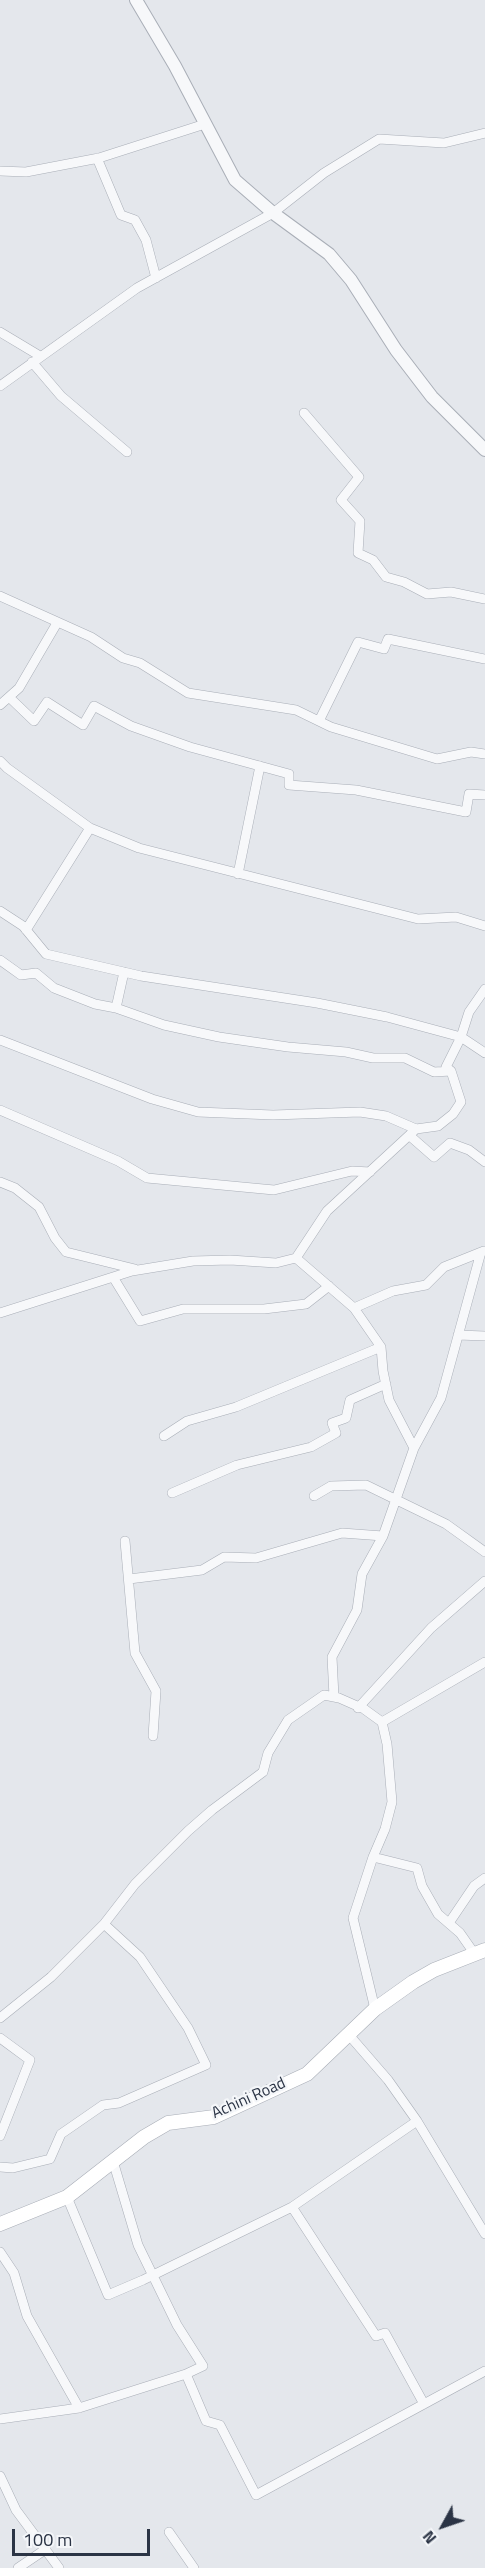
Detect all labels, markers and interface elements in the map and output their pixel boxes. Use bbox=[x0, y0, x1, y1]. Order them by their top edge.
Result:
street label: Achini Road bbox=[209, 2074, 289, 2124]
north arrow bbox=[413, 2496, 473, 2556]
scale bar bbox=[15, 2517, 153, 2555]
text: 100 m bbox=[23, 2526, 72, 2553]
text: N bbox=[416, 2526, 442, 2550]

